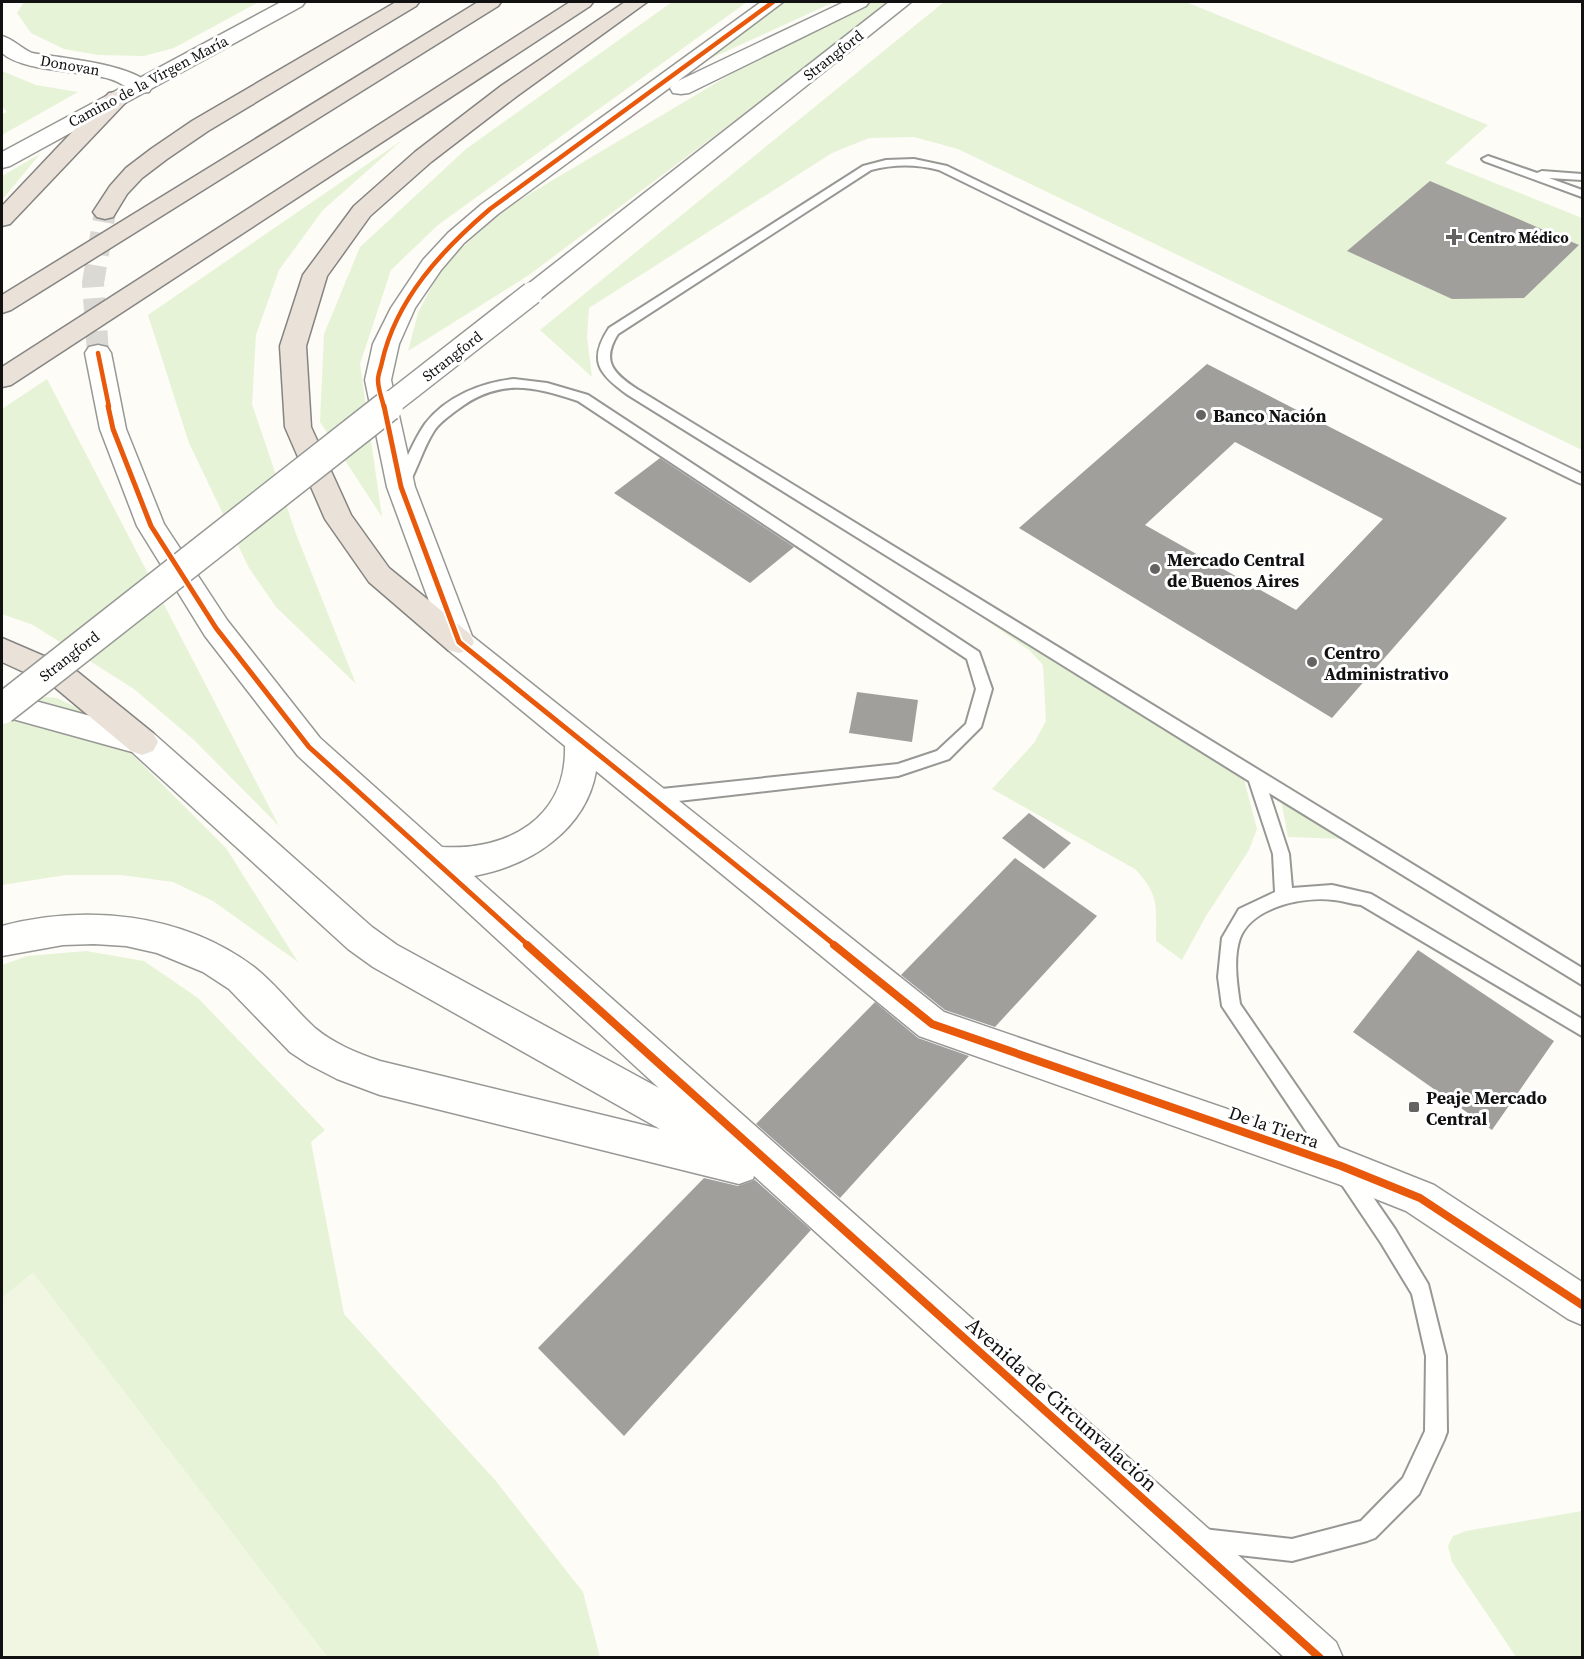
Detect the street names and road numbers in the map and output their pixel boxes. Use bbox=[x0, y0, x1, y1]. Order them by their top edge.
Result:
street label: Strangford bbox=[799, 25, 868, 85]
street label: Camino de la Virgen María bbox=[65, 30, 232, 132]
street label: Donovan bbox=[39, 49, 101, 81]
street label: Strangford bbox=[418, 326, 487, 386]
street label: Strangford bbox=[35, 626, 104, 686]
street label: De la Tierra bbox=[1226, 1100, 1323, 1154]
street label: Avenida de Circunvalación bbox=[960, 1310, 1164, 1498]

